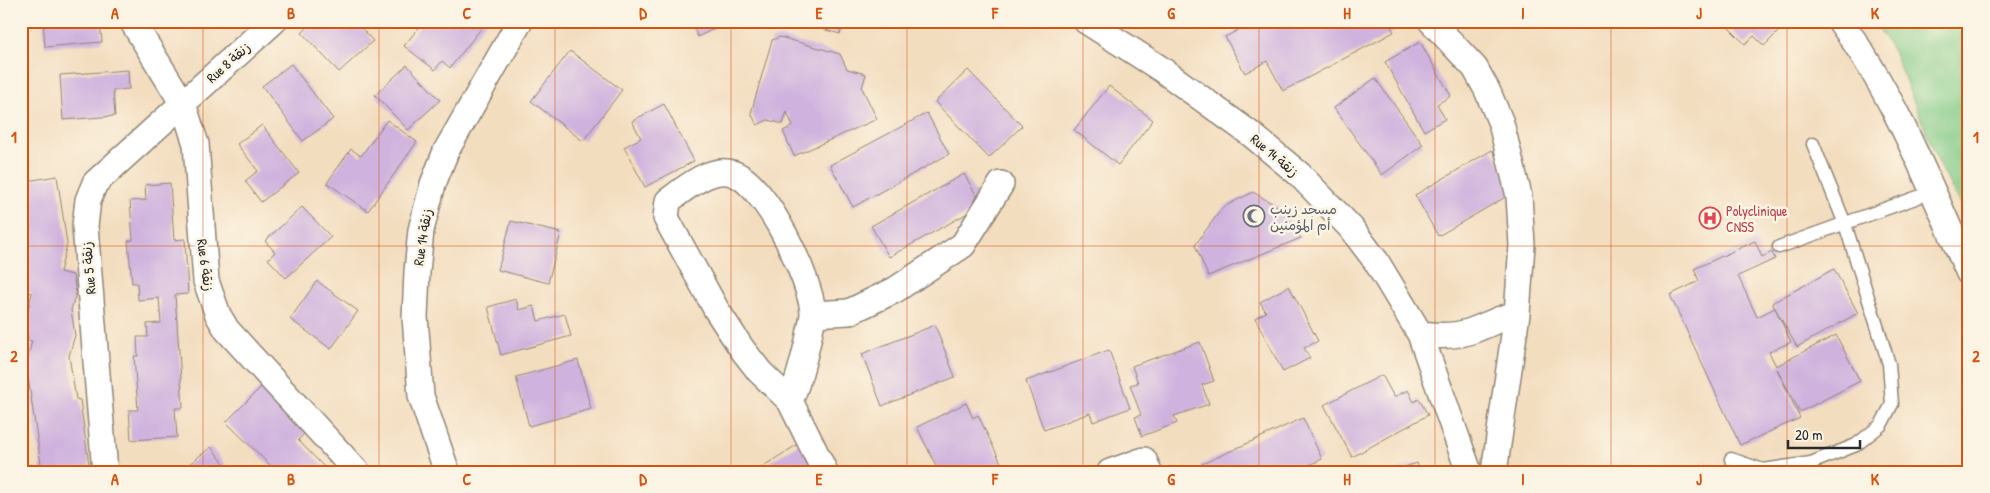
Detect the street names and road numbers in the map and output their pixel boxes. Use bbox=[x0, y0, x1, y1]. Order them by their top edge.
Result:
street label: Rue 8 زنقة bbox=[202, 37, 254, 87]
street label: Rue 14 زنقة bbox=[1247, 129, 1303, 181]
street label: Rue 14 زنقة bbox=[408, 207, 436, 267]
street label: Rue 6 زنقة bbox=[193, 238, 219, 292]
street label: Rue 5 زنقة bbox=[76, 241, 100, 295]

